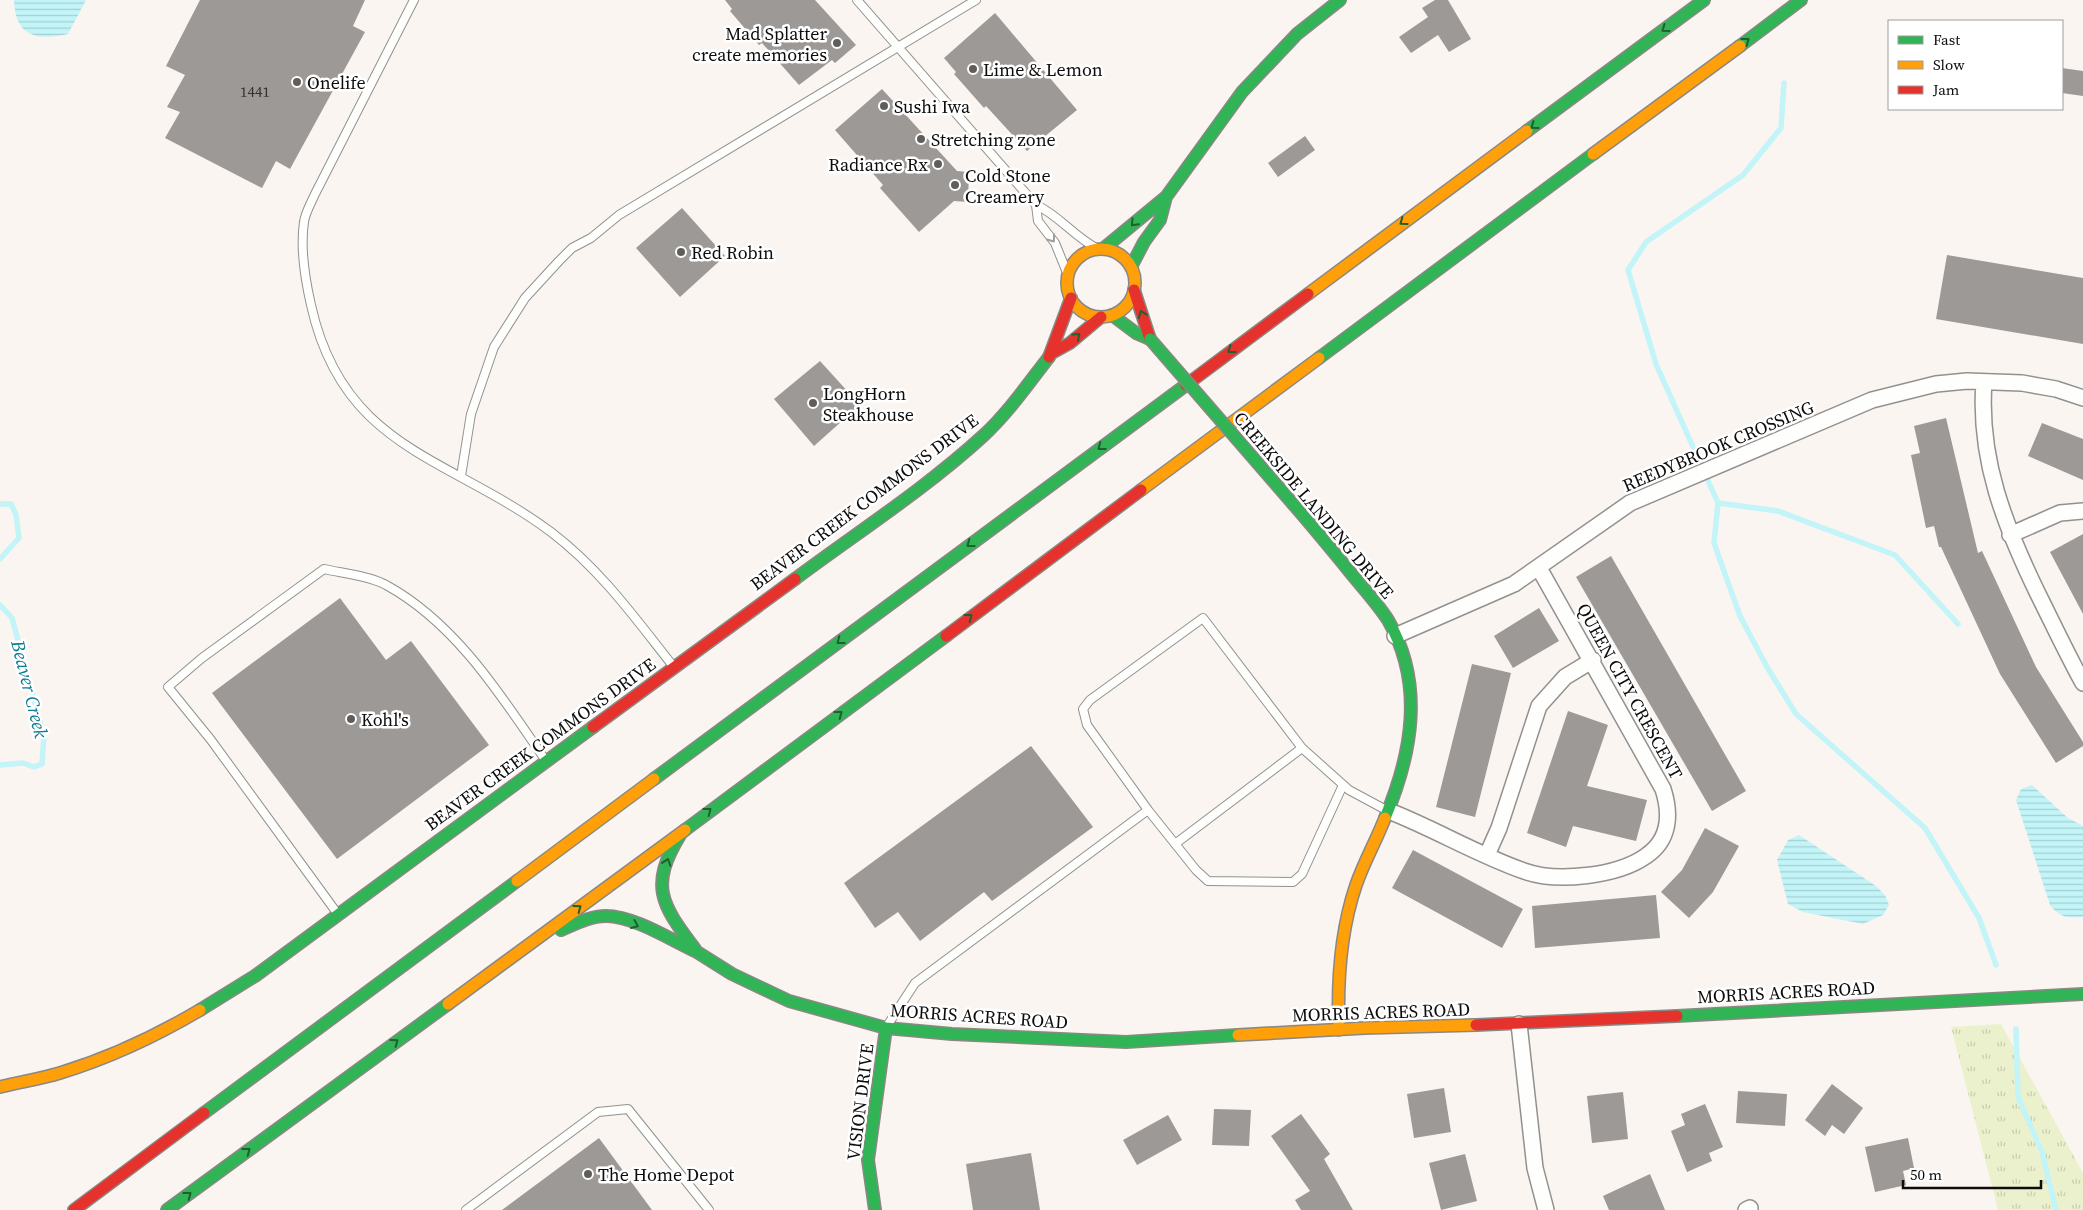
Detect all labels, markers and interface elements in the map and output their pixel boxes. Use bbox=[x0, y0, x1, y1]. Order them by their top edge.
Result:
legend bbox=[1888, 20, 2063, 110]
place label: Mad Splatter create memories bbox=[692, 21, 827, 67]
one-way arrow bbox=[1661, 23, 1671, 32]
text: Fast bbox=[1933, 29, 1960, 50]
marker: Mad Splatter create memories bbox=[831, 37, 843, 49]
one-way arrow bbox=[1740, 38, 1750, 47]
text: Slow bbox=[1933, 54, 1965, 75]
place label: Lime & Lemon bbox=[983, 57, 1103, 82]
marker: Lime & Lemon bbox=[967, 63, 979, 75]
place label: Onelife bbox=[307, 70, 366, 95]
marker: Onelife bbox=[291, 76, 303, 88]
text: Jam bbox=[1932, 79, 1960, 100]
house number: 1441 bbox=[240, 81, 270, 102]
place label: Sushi Iwa bbox=[894, 94, 971, 119]
marker: Sushi Iwa bbox=[878, 100, 890, 112]
one-way arrow bbox=[1531, 120, 1540, 128]
place label: Stretching zone bbox=[931, 127, 1056, 152]
marker: Stretching zone bbox=[915, 133, 927, 145]
place label: Radiance Rx bbox=[828, 152, 929, 177]
marker: Radiance Rx bbox=[932, 158, 944, 170]
place label: Cold Stone Creamery bbox=[965, 163, 1051, 209]
marker: Cold Stone Creamery bbox=[949, 179, 961, 191]
one-way arrow bbox=[1399, 216, 1409, 225]
one-way arrow bbox=[1131, 217, 1140, 226]
one-way arrow bbox=[1046, 234, 1055, 243]
place label: Red Robin bbox=[691, 240, 774, 265]
marker: Red Robin bbox=[675, 246, 687, 258]
one-way arrow bbox=[1138, 311, 1148, 319]
one-way arrow bbox=[1072, 333, 1081, 342]
one-way arrow bbox=[1227, 344, 1237, 353]
place label: LongHorn Steakhouse bbox=[823, 381, 914, 427]
street label: REEDYBROOK CROSSING bbox=[1619, 394, 1817, 498]
marker: LongHorn Steakhouse bbox=[807, 397, 819, 409]
street label: CREEKSIDE LANDING DRIVE bbox=[1228, 406, 1400, 604]
street label: BEAVER CREEK COMMONS DRIVE bbox=[745, 408, 983, 596]
one-way arrow bbox=[1098, 441, 1107, 449]
one-way arrow bbox=[967, 538, 976, 546]
street label: QUEEN CITY CRESCENT bbox=[1571, 598, 1689, 784]
one-way arrow bbox=[963, 615, 972, 623]
one-way arrow bbox=[837, 635, 846, 643]
water label: Beaver Creek bbox=[5, 636, 55, 741]
street label: BEAVER CREEK COMMONS DRIVE bbox=[420, 652, 661, 836]
place label: Kohl's bbox=[361, 707, 409, 732]
one-way arrow bbox=[833, 712, 842, 720]
marker: Kohl's bbox=[345, 713, 357, 725]
one-way arrow bbox=[702, 809, 711, 817]
one-way arrow bbox=[661, 858, 671, 867]
one-way arrow bbox=[572, 905, 582, 914]
one-way arrow bbox=[630, 919, 639, 929]
street label: MORRIS ACRES ROAD bbox=[1696, 975, 1876, 1009]
street label: MORRIS ACRES ROAD bbox=[1292, 996, 1470, 1028]
street label: MORRIS ACRES ROAD bbox=[889, 997, 1069, 1035]
one-way arrow bbox=[389, 1039, 398, 1047]
street label: VISION DRIVE bbox=[840, 1042, 880, 1162]
one-way arrow bbox=[241, 1148, 250, 1156]
scale bar bbox=[1903, 1158, 2040, 1190]
place label: The Home Depot bbox=[598, 1162, 734, 1187]
text: 50 m bbox=[1910, 1164, 1942, 1185]
marker: The Home Depot bbox=[582, 1168, 594, 1180]
one-way arrow bbox=[182, 1192, 192, 1201]

